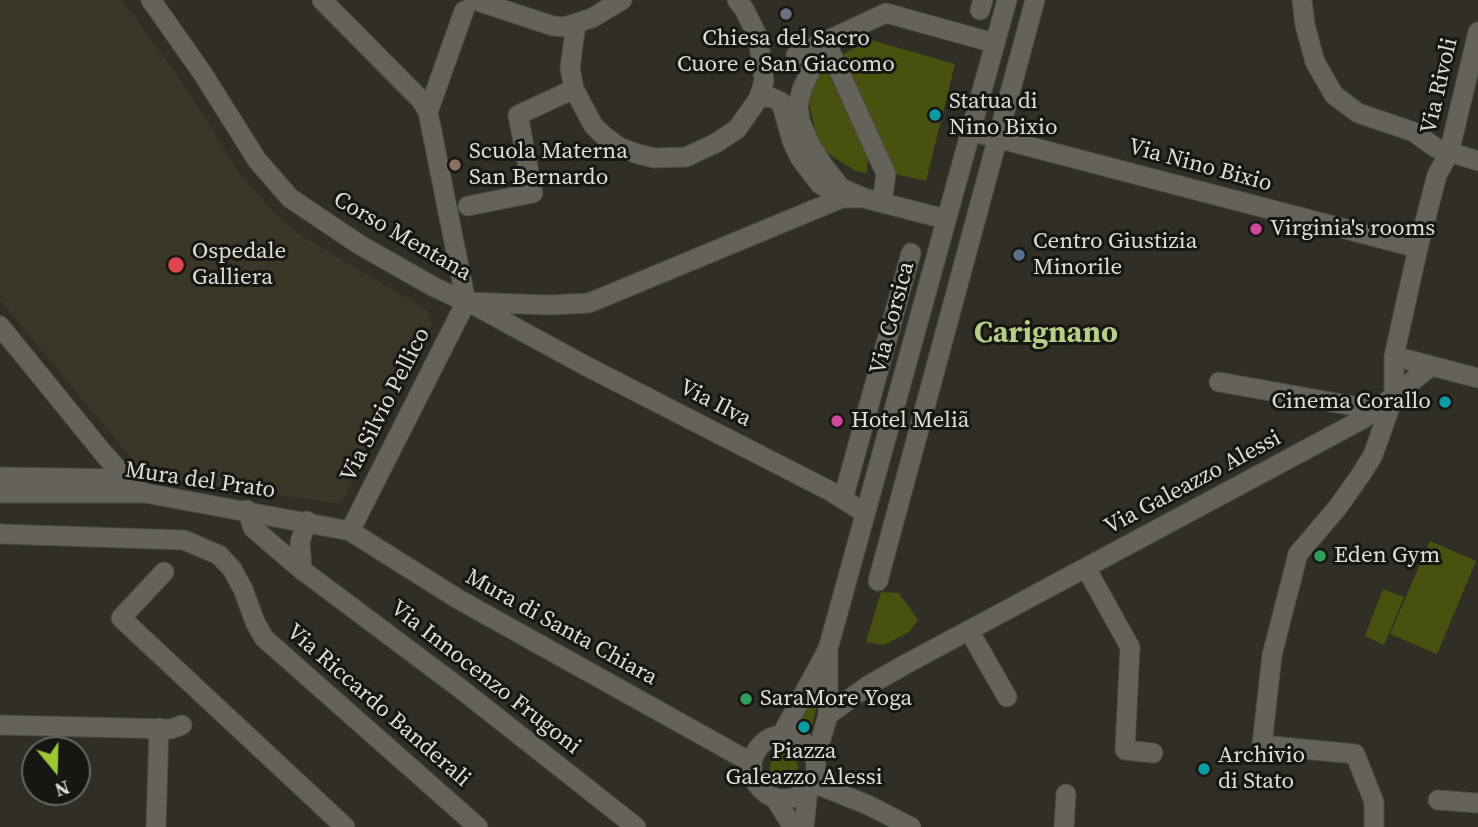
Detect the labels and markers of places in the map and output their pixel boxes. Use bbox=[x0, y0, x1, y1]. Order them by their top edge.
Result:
marker: Chiesa del Sacro Cuore e San Giacomo bbox=[778, 6, 794, 22]
place label: Chiesa del Sacro Cuore e San Giacomo bbox=[677, 25, 895, 79]
place label: Statua di Nino Bixio bbox=[949, 88, 1058, 142]
marker: Statua di Nino Bixio bbox=[927, 107, 943, 123]
place label: Scuola Materna San Bernardo bbox=[469, 138, 628, 192]
marker: Scuola Materna San Bernardo bbox=[447, 157, 463, 173]
place label: Virginia's rooms bbox=[1270, 215, 1435, 243]
marker: Virginia's rooms bbox=[1248, 221, 1264, 237]
place label: Centro Giustizia Minorile bbox=[1033, 228, 1197, 282]
place label: Ospedale Galliera bbox=[192, 238, 286, 292]
marker: Centro Giustizia Minorile bbox=[1011, 247, 1027, 263]
marker: Ospedale Galliera bbox=[166, 255, 186, 275]
place label: Cinema Corallo bbox=[1272, 388, 1431, 416]
marker: Cinema Corallo bbox=[1437, 394, 1453, 410]
place label: Hotel Meliã bbox=[851, 407, 969, 435]
marker: Hotel Meliã bbox=[829, 413, 845, 429]
place label: Eden Gym bbox=[1334, 542, 1440, 570]
marker: Eden Gym bbox=[1312, 548, 1328, 564]
place label: SaraMore Yoga bbox=[760, 685, 912, 713]
marker: SaraMore Yoga bbox=[738, 691, 754, 707]
marker: Piazza Galeazzo Alessi bbox=[796, 719, 812, 735]
place label: Piazza Galeazzo Alessi bbox=[725, 738, 883, 792]
place label: Archivio di Stato bbox=[1218, 742, 1305, 796]
marker: Archivio di Stato bbox=[1196, 761, 1212, 777]

